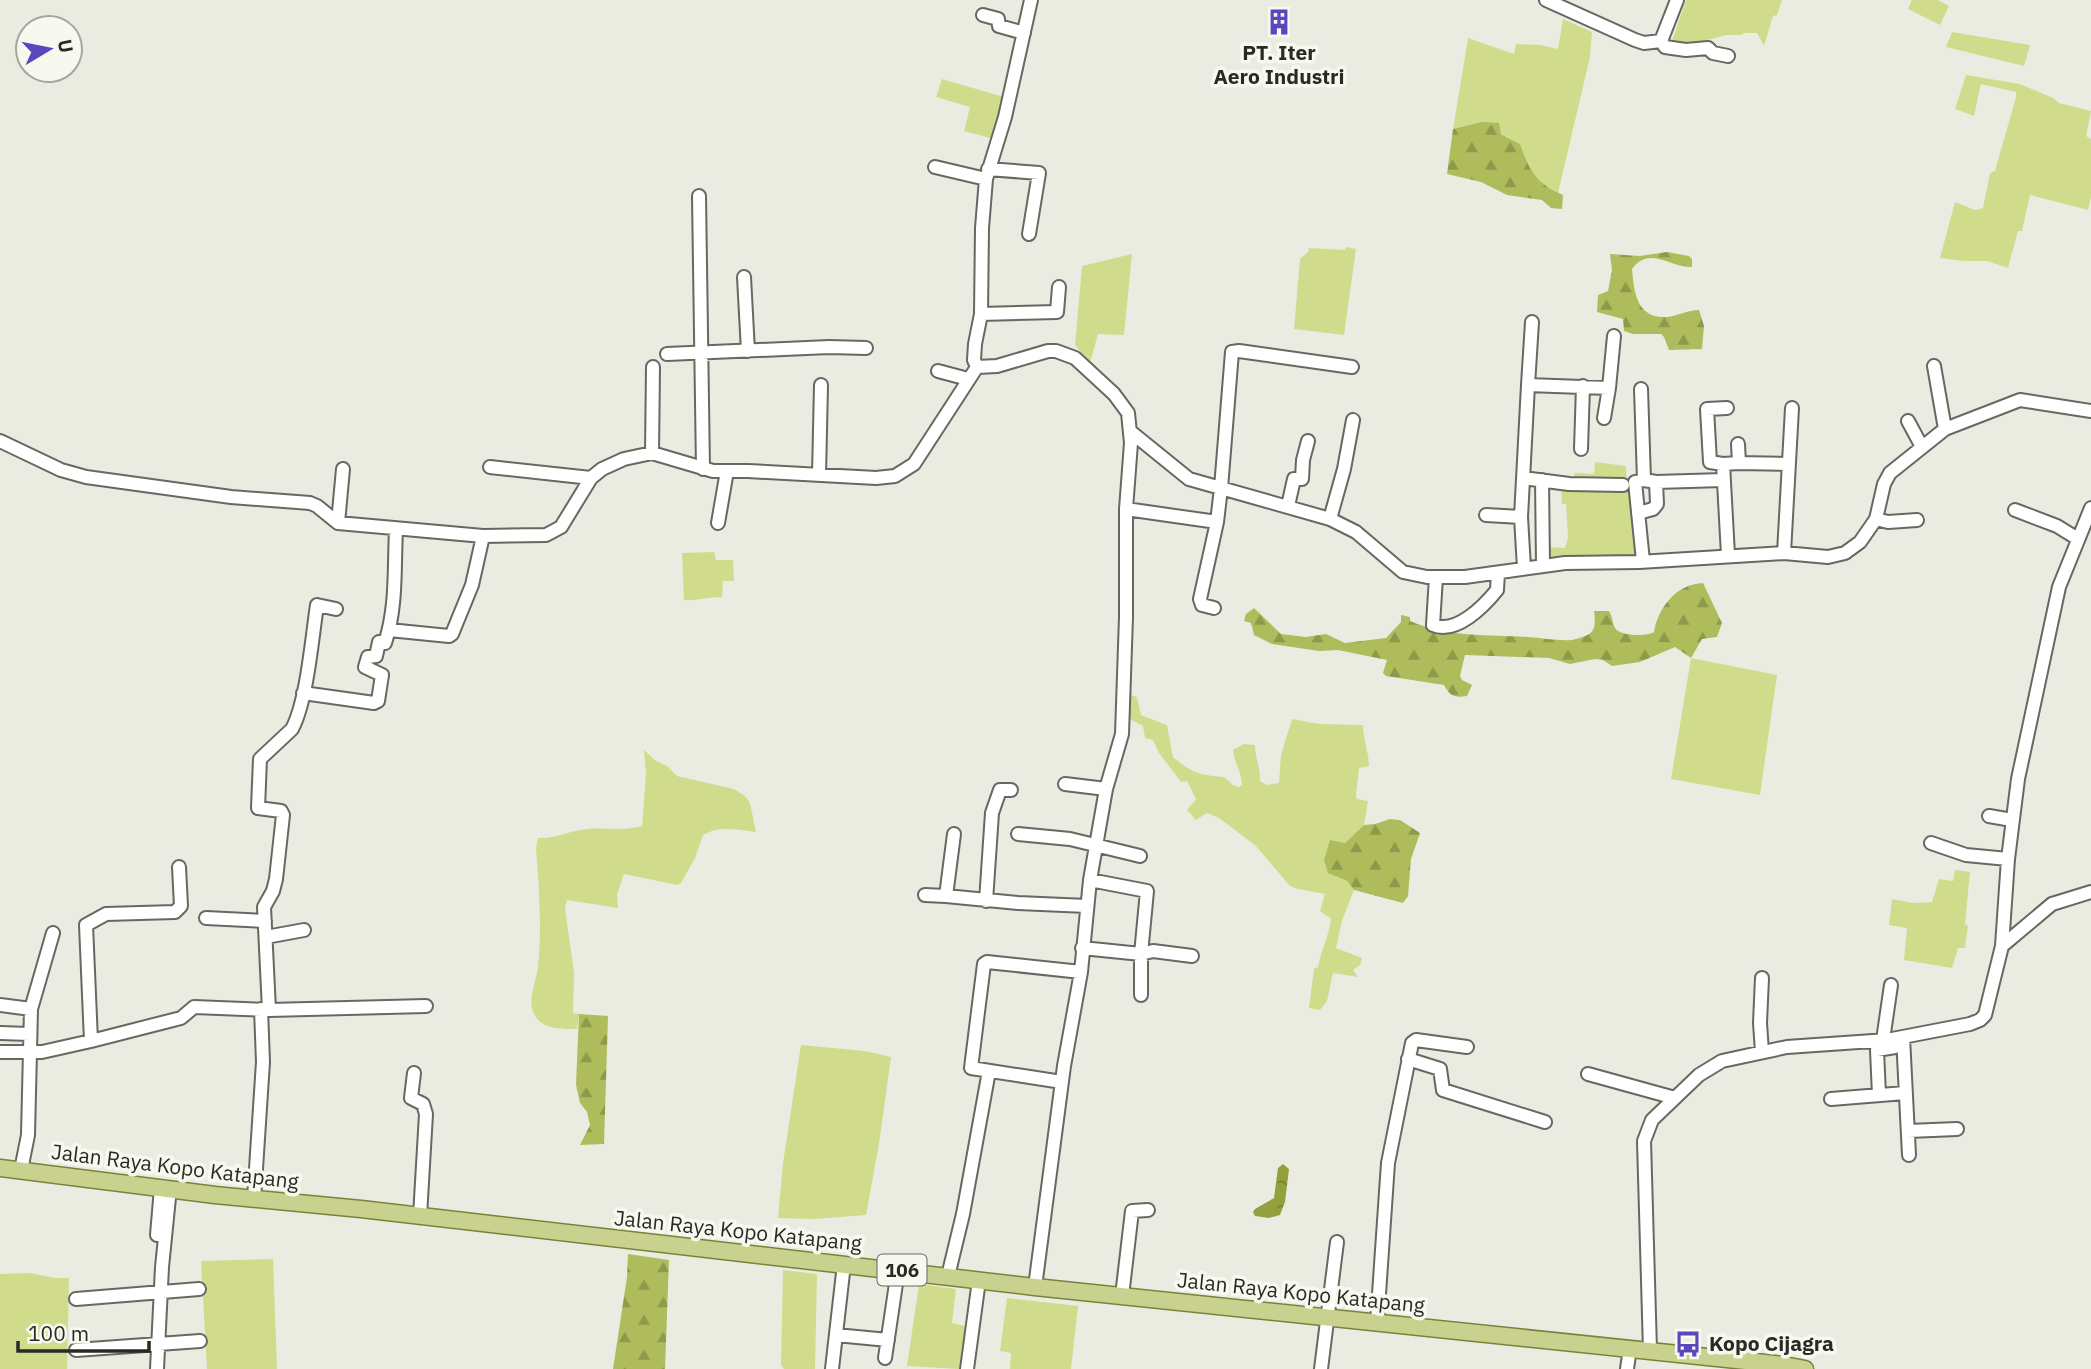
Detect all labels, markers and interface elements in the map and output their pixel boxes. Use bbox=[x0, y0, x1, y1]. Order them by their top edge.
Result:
building icon: PT. Iter Aero Industri bbox=[1264, 7, 1294, 37]
north arrow bbox=[14, 14, 84, 84]
text: U bbox=[53, 37, 79, 55]
place label: PT. Iter Aero Industri bbox=[1213, 38, 1345, 90]
street label: Jalan Raya Kopo Katapang bbox=[50, 1137, 300, 1195]
street label: Jalan Raya Kopo Katapang bbox=[613, 1203, 863, 1257]
road number: 106 bbox=[878, 1254, 926, 1286]
street label: Jalan Raya Kopo Katapang bbox=[1176, 1265, 1426, 1319]
scale bar bbox=[18, 1310, 149, 1354]
text: 100 m bbox=[28, 1319, 89, 1347]
bus stop icon: Kopo Cijagra bbox=[1673, 1329, 1703, 1359]
place label: Kopo Cijagra bbox=[1709, 1329, 1834, 1357]

